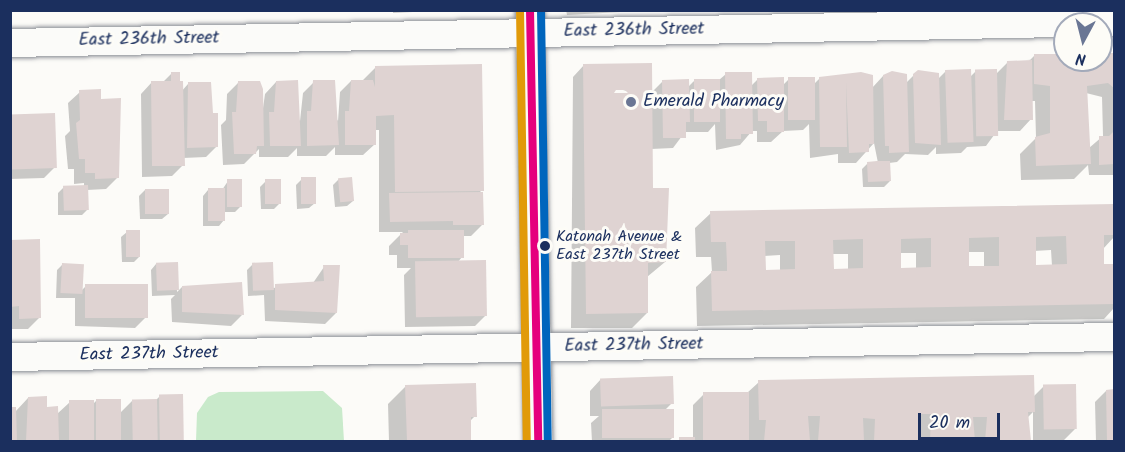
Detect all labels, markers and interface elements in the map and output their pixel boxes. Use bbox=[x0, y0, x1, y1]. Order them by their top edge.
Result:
north arrow bbox=[1053, 12, 1113, 72]
street label: East 236th Street bbox=[563, 19, 705, 43]
street label: East 236th Street bbox=[78, 28, 220, 52]
text: N bbox=[1074, 45, 1088, 71]
place label: Emerald Pharmacy bbox=[643, 91, 784, 113]
marker: Emerald Pharmacy bbox=[624, 95, 638, 109]
place label: Katonah Avenue & East 237th Street bbox=[556, 227, 682, 265]
marker: Katonah Avenue & East 237th Street bbox=[539, 240, 551, 252]
street label: East 237th Street bbox=[564, 334, 704, 358]
street label: East 237th Street bbox=[79, 343, 219, 367]
scale bar bbox=[921, 401, 1004, 439]
text: 20 m bbox=[929, 409, 970, 438]

